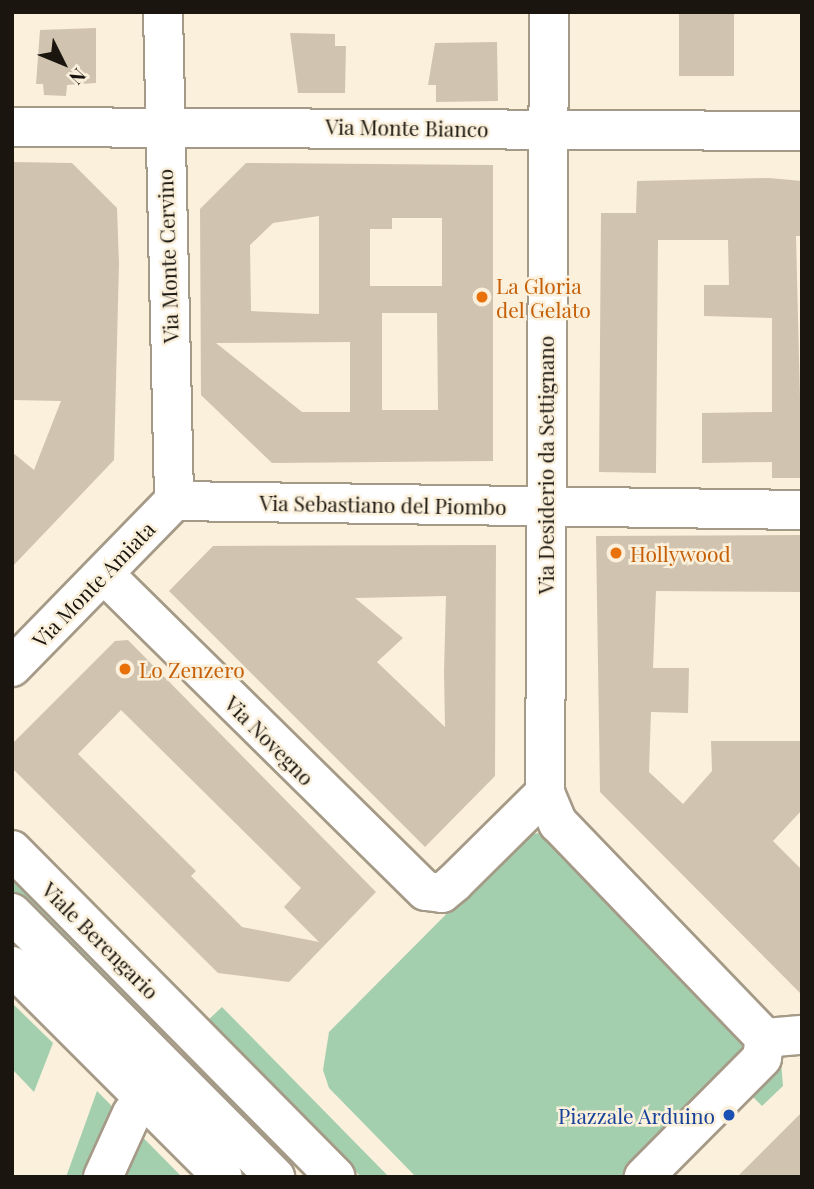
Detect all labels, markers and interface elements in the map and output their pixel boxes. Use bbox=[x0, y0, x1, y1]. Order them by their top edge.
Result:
north arrow bbox=[28, 28, 98, 98]
text: N bbox=[64, 63, 93, 91]
street label: Via Monte Bianco bbox=[325, 113, 489, 141]
street label: Via Monte Cervino bbox=[151, 168, 183, 344]
place label: La Gloria del Gelato bbox=[496, 272, 591, 322]
marker: La Gloria del Gelato bbox=[474, 289, 490, 305]
street label: Via Desiderio da Settignano bbox=[532, 335, 558, 595]
street label: Via Sebastiano del Piombo bbox=[259, 489, 507, 519]
street label: Via Monte Amiata bbox=[26, 516, 160, 652]
place label: Hollywood bbox=[630, 540, 731, 566]
marker: Hollywood bbox=[608, 545, 624, 561]
place label: Lo Zenzero bbox=[139, 656, 245, 682]
marker: Lo Zenzero bbox=[117, 661, 133, 677]
street label: Via Novegno bbox=[220, 690, 320, 790]
street label: Viale Berengario bbox=[37, 876, 165, 1004]
place label: Piazzale Arduino bbox=[557, 1102, 715, 1128]
marker: Piazzale Arduino bbox=[721, 1107, 737, 1123]

